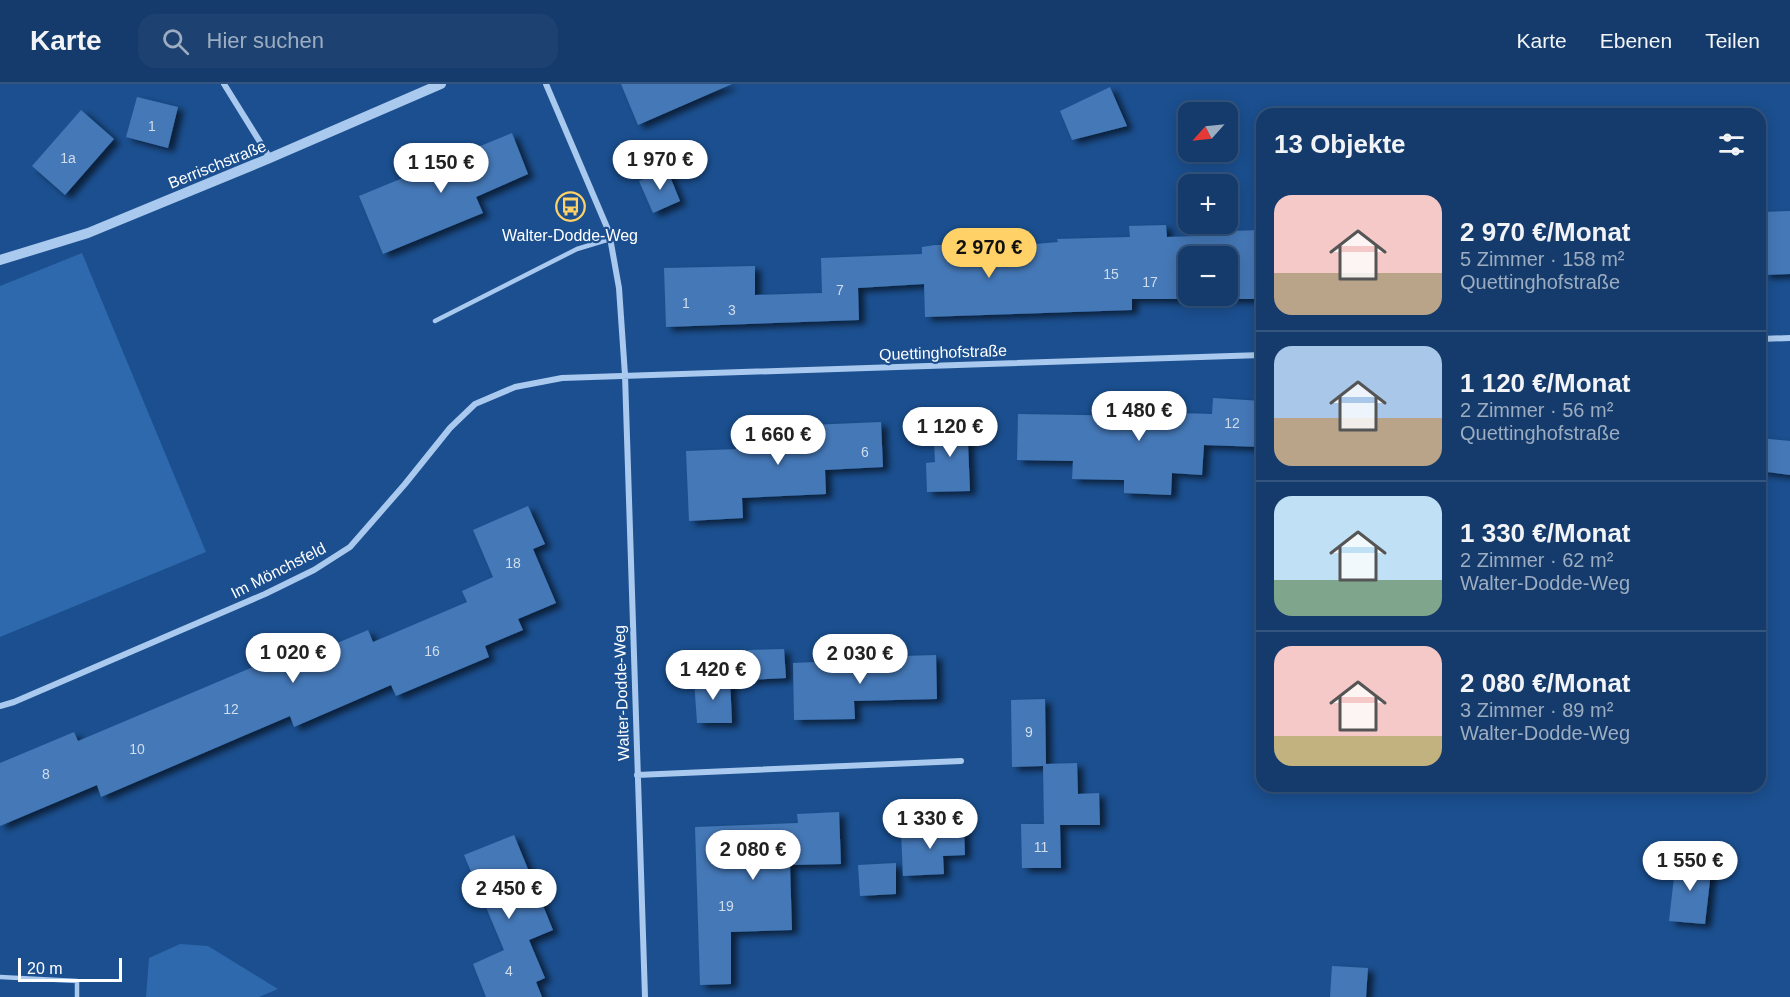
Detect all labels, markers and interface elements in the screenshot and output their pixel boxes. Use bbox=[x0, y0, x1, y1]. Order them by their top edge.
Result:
search box bbox=[138, 14, 558, 68]
text: Karte bbox=[30, 25, 102, 56]
icon: search bbox=[159, 25, 192, 58]
text: Hier suchen bbox=[207, 28, 324, 53]
text: Karte bbox=[1517, 29, 1567, 52]
text: Ebenen bbox=[1600, 29, 1672, 52]
text: Teilen bbox=[1705, 29, 1760, 52]
north arrow bbox=[1178, 102, 1238, 162]
map controls bbox=[1178, 102, 1238, 306]
house number: 1 bbox=[148, 118, 156, 134]
icon: filters bbox=[1715, 128, 1748, 161]
text: 13 Objekte bbox=[1274, 129, 1406, 159]
street label: Berrischstraße bbox=[166, 137, 269, 192]
pin: 1 970 € bbox=[605, 140, 715, 191]
pin: 1 150 € bbox=[386, 143, 496, 194]
text: 1 970 € bbox=[627, 148, 693, 170]
house number: 1a bbox=[60, 150, 76, 166]
text: 1 150 € bbox=[408, 151, 474, 173]
button: + bbox=[1178, 174, 1238, 234]
bus stop icon: Walter-Dodde-Weg bbox=[554, 191, 586, 223]
text: 2 970 €/Monat bbox=[1460, 217, 1631, 247]
icon: home bbox=[1322, 219, 1394, 291]
place label: Walter-Dodde-Weg bbox=[502, 227, 638, 244]
pin: 2 970 € bbox=[934, 228, 1044, 279]
text: 2 970 € bbox=[956, 236, 1022, 258]
button: − bbox=[1178, 246, 1238, 306]
text: 5 Zimmer · 158 m² bbox=[1460, 248, 1624, 270]
house number: 15 bbox=[1103, 266, 1119, 282]
text: Quettinghofstraße bbox=[1460, 271, 1620, 293]
house number: 17 bbox=[1142, 274, 1158, 290]
house number: 7 bbox=[836, 282, 844, 298]
house number: 1 bbox=[682, 295, 690, 311]
house number: 3 bbox=[728, 302, 736, 318]
street label: Quettinghofstraße bbox=[879, 342, 1007, 363]
text: 1 120 €/Monat bbox=[1460, 368, 1631, 398]
icon: home bbox=[1322, 370, 1394, 442]
pin: 1 480 € bbox=[1084, 391, 1194, 442]
text: 1 480 € bbox=[1106, 399, 1172, 421]
text: 2 Zimmer · 56 m² bbox=[1460, 399, 1613, 421]
pin: 1 120 € bbox=[895, 407, 1005, 458]
pin: 1 660 € bbox=[723, 415, 833, 466]
text: 1 120 € bbox=[917, 415, 983, 437]
house number: 12 bbox=[1224, 415, 1240, 431]
text: Quettinghofstraße bbox=[1460, 422, 1620, 444]
text: 1 660 € bbox=[745, 423, 811, 445]
house number: 6 bbox=[861, 444, 869, 460]
text: 1 330 €/Monat bbox=[1460, 518, 1631, 548]
icon: home bbox=[1322, 520, 1394, 592]
street label: Im Mönchsfeld bbox=[228, 539, 328, 602]
text: 2 Zimmer · 62 m² bbox=[1460, 549, 1613, 571]
house number: 18 bbox=[505, 555, 521, 571]
text: Walter-Dodde-Weg bbox=[1460, 572, 1630, 594]
street label: Walter-Dodde-Weg bbox=[611, 625, 632, 761]
pin: 1 020 € bbox=[238, 633, 348, 684]
pin: 2 030 € bbox=[805, 634, 915, 685]
text: 1 020 € bbox=[260, 641, 326, 663]
text: 2 030 € bbox=[827, 642, 893, 664]
house number: 16 bbox=[424, 643, 440, 659]
pin: 1 420 € bbox=[658, 650, 768, 701]
text: 1 420 € bbox=[680, 658, 746, 680]
text: 2 080 €/Monat bbox=[1460, 668, 1631, 698]
icon: home bbox=[1322, 670, 1394, 742]
text: 3 Zimmer · 89 m² bbox=[1460, 699, 1613, 721]
house number: 12 bbox=[223, 701, 239, 717]
text: Walter-Dodde-Weg bbox=[1460, 722, 1630, 744]
house number: 9 bbox=[1025, 724, 1033, 740]
house number: 10 bbox=[129, 741, 145, 757]
house number: 8 bbox=[42, 766, 50, 782]
pin: 1 330 € bbox=[875, 799, 985, 850]
text: 1 330 € bbox=[897, 807, 963, 829]
pin: 2 080 € bbox=[698, 830, 808, 881]
text: 2 080 € bbox=[720, 838, 786, 860]
house number: 11 bbox=[1034, 839, 1048, 855]
pin: 1 550 € bbox=[1635, 841, 1745, 892]
text: 1 550 € bbox=[1657, 849, 1723, 871]
pin: 2 450 € bbox=[454, 869, 564, 920]
text: 2 450 € bbox=[476, 877, 542, 899]
house number: 19 bbox=[718, 898, 734, 914]
scale bar bbox=[18, 955, 122, 982]
text: 20 m bbox=[27, 960, 63, 977]
house number: 4 bbox=[505, 963, 513, 979]

